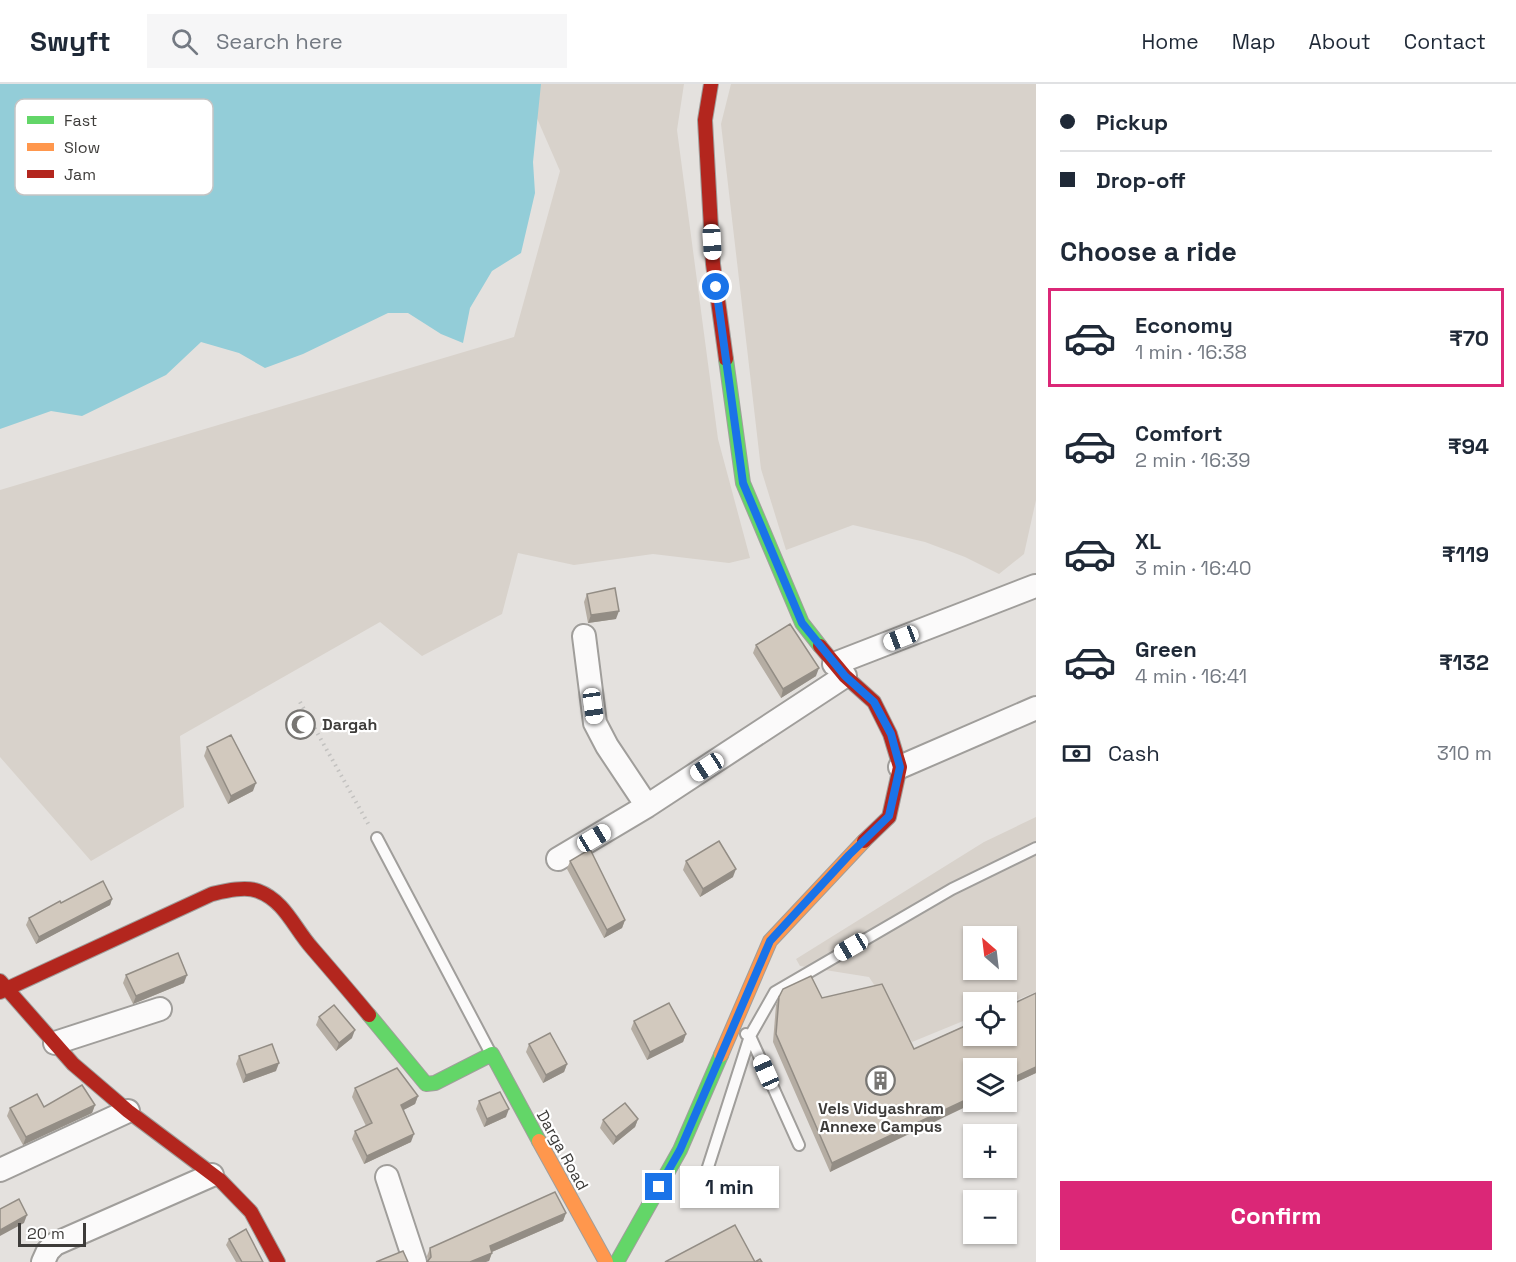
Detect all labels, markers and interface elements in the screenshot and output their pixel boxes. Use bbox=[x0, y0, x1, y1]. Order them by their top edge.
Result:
search box bbox=[147, 14, 567, 68]
text: Swyft bbox=[30, 23, 111, 59]
icon: search bbox=[168, 25, 201, 58]
text: Search here bbox=[216, 27, 343, 55]
text: Home bbox=[1141, 28, 1199, 55]
text: Map bbox=[1232, 28, 1276, 55]
text: About bbox=[1309, 28, 1371, 55]
text: Contact bbox=[1404, 28, 1486, 55]
legend bbox=[15, 99, 213, 195]
text: Pickup bbox=[1096, 108, 1168, 136]
text: Fast bbox=[64, 110, 97, 131]
text: Slow bbox=[64, 137, 100, 158]
text: Jam bbox=[64, 164, 96, 185]
text: Drop-off bbox=[1096, 166, 1186, 194]
car bbox=[702, 224, 722, 260]
text: Choose a ride bbox=[1060, 234, 1237, 269]
route start bbox=[702, 273, 729, 300]
icon: car bbox=[1063, 311, 1117, 365]
text: Economy bbox=[1135, 311, 1233, 339]
text: ₹70 bbox=[1449, 324, 1489, 352]
text: 1 min · 16:38 bbox=[1135, 339, 1247, 365]
icon: car bbox=[1063, 419, 1117, 473]
text: Comfort bbox=[1135, 419, 1223, 447]
text: ₹94 bbox=[1448, 432, 1489, 460]
text: 2 min · 16:39 bbox=[1135, 447, 1251, 473]
icon: car bbox=[1063, 527, 1117, 581]
text: XL bbox=[1135, 527, 1161, 555]
text: ₹119 bbox=[1442, 540, 1489, 568]
text: 3 min · 16:40 bbox=[1135, 555, 1252, 581]
car bbox=[881, 623, 921, 653]
icon: car bbox=[1063, 635, 1117, 689]
text: Green bbox=[1135, 635, 1197, 663]
text: ₹132 bbox=[1439, 648, 1489, 676]
text: 4 min · 16:41 bbox=[1135, 663, 1247, 689]
car bbox=[582, 687, 604, 725]
mosque icon: Dargah bbox=[285, 708, 317, 740]
place label: Dargah bbox=[322, 714, 377, 735]
icon: cash bbox=[1060, 737, 1093, 770]
text: Cash bbox=[1108, 739, 1160, 767]
text: 310 m bbox=[1437, 740, 1492, 766]
car bbox=[687, 750, 727, 784]
car bbox=[574, 821, 614, 855]
north arrow bbox=[963, 926, 1017, 980]
map controls bbox=[963, 926, 1017, 1244]
car bbox=[831, 930, 871, 964]
button: locate bbox=[963, 992, 1017, 1046]
car bbox=[750, 1052, 782, 1092]
button: layers bbox=[963, 1058, 1017, 1112]
building icon: Vels Vidyashram Annexe Campus bbox=[865, 1064, 897, 1096]
place label: Vels Vidyashram Annexe Campus bbox=[818, 1098, 944, 1137]
street label: Darga Road bbox=[532, 1106, 593, 1194]
button: + bbox=[963, 1124, 1017, 1178]
callout: 1 min bbox=[680, 1166, 779, 1208]
route end bbox=[645, 1173, 672, 1200]
text: 1 min bbox=[705, 1174, 754, 1200]
button: Confirm bbox=[1060, 1181, 1492, 1250]
button: − bbox=[963, 1190, 1017, 1244]
scale bar bbox=[18, 1220, 86, 1248]
text: 20 m bbox=[27, 1223, 65, 1244]

